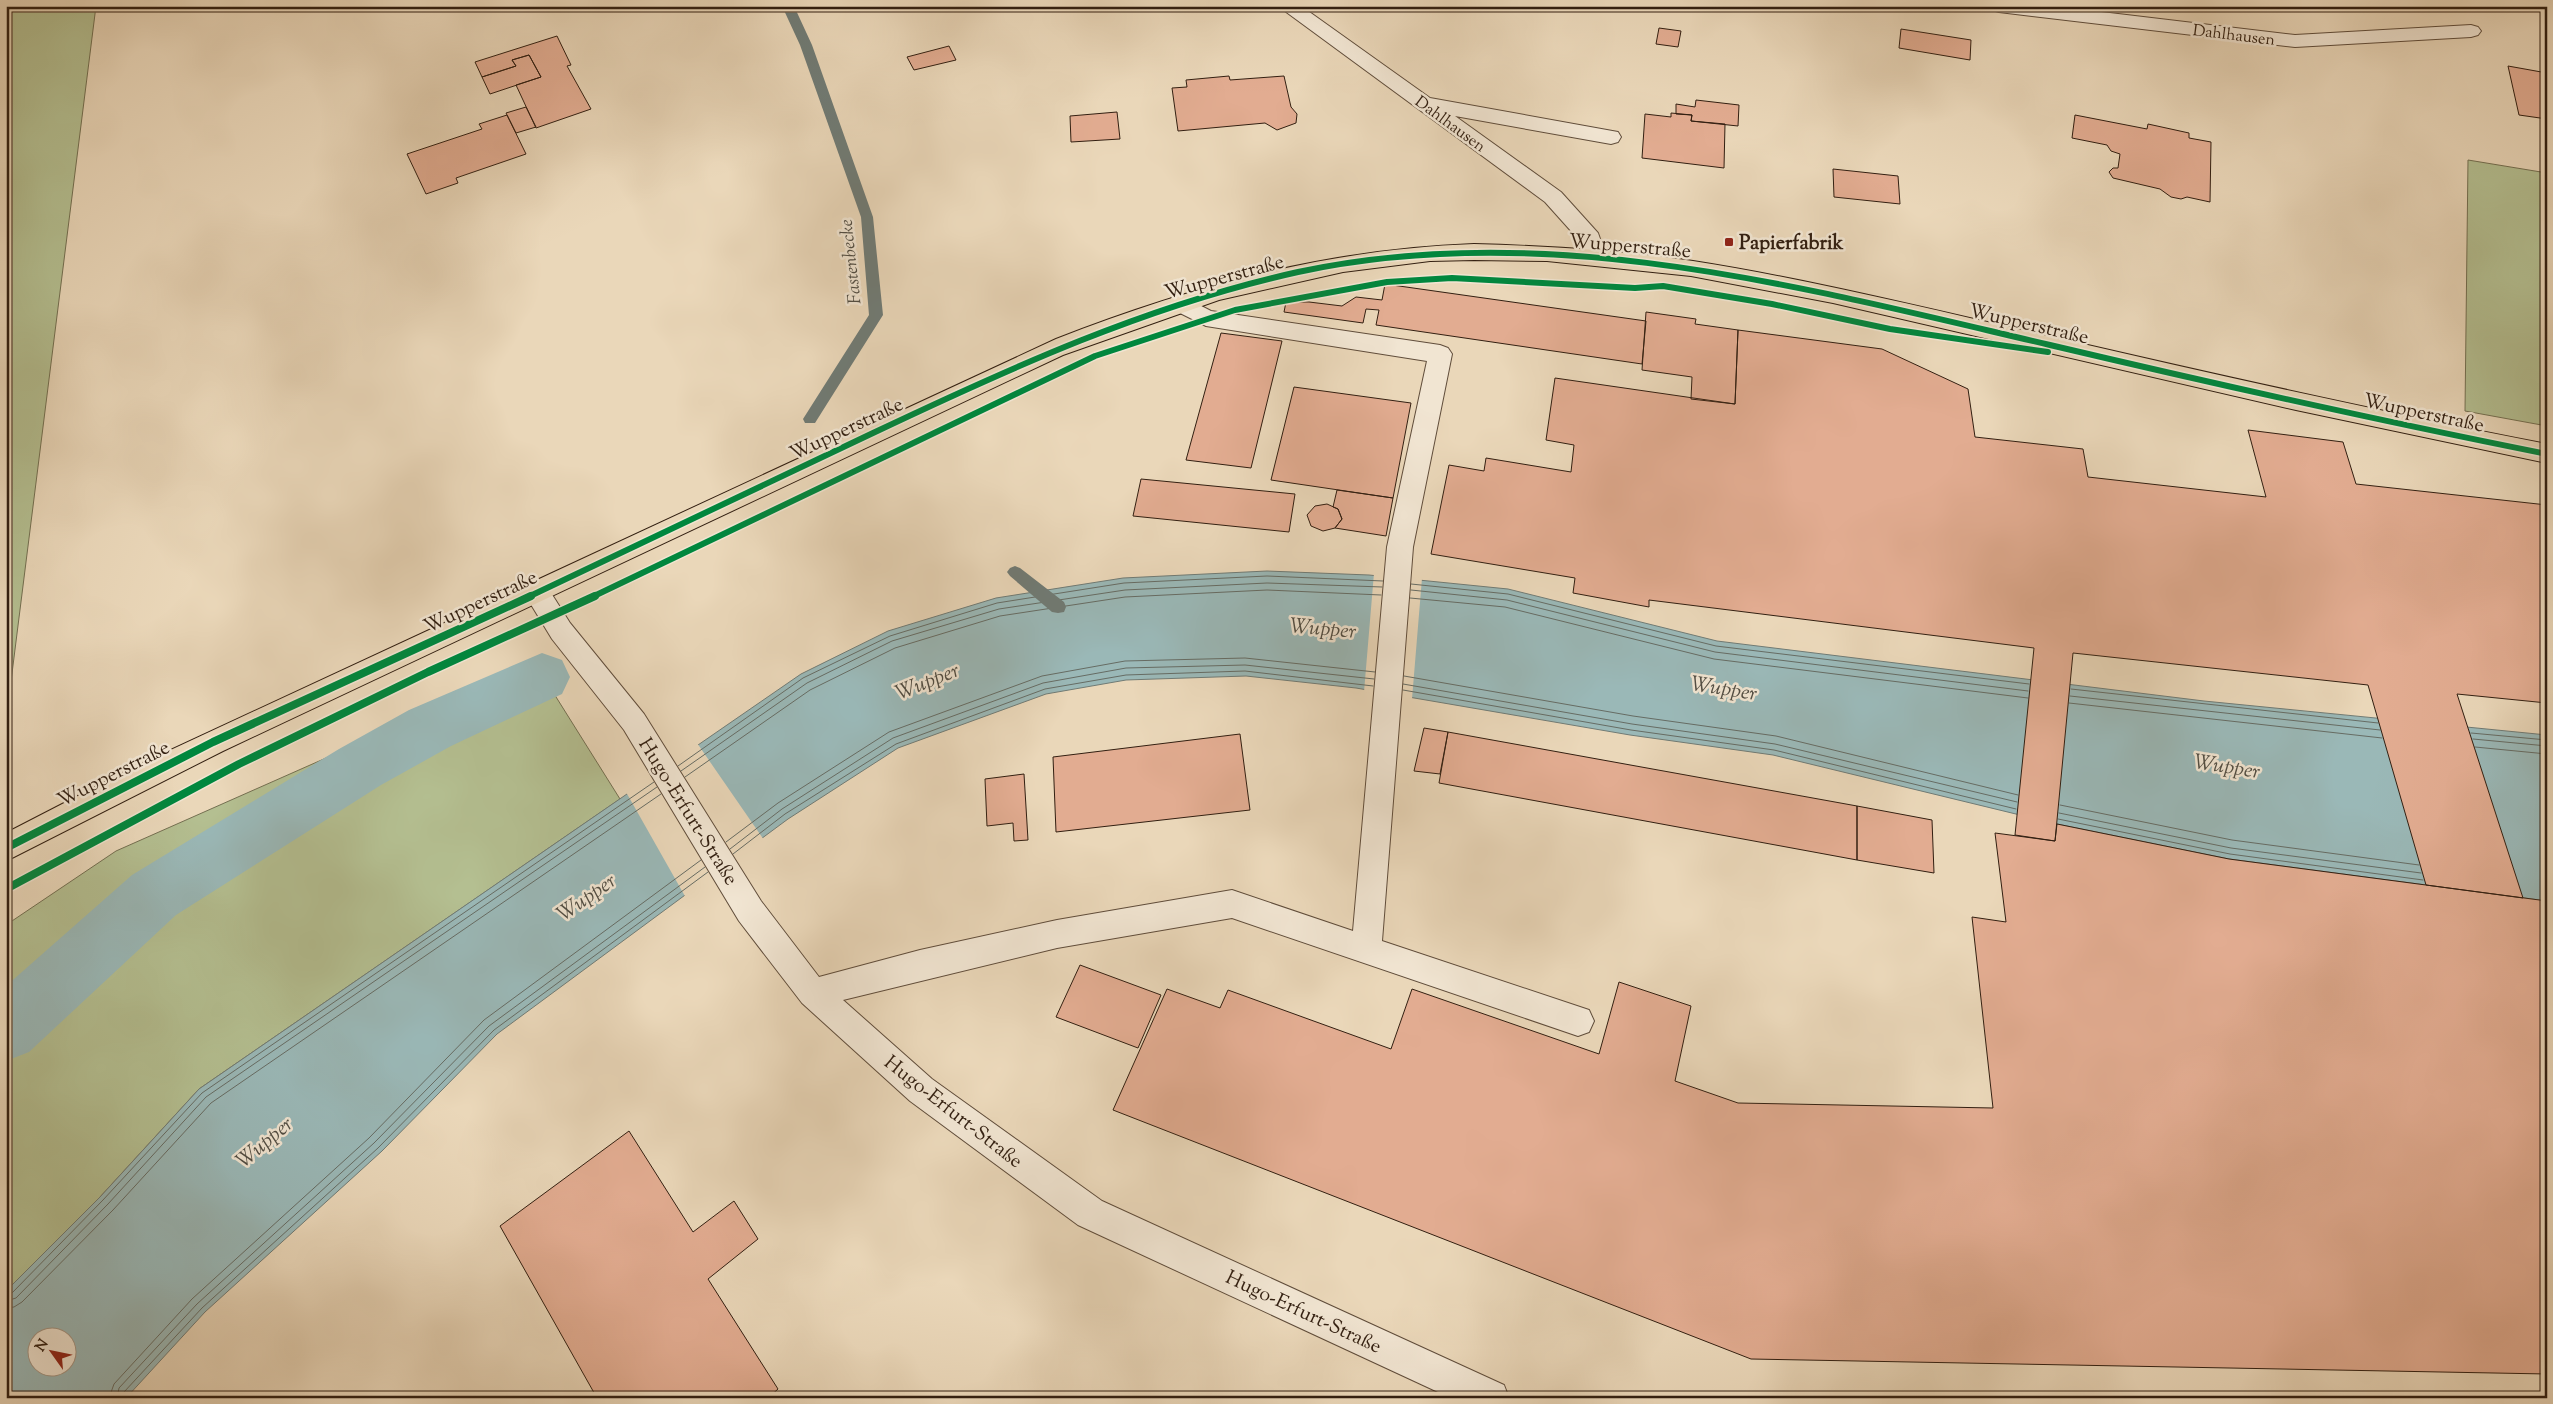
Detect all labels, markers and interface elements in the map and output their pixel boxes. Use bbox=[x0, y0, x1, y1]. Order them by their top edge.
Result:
street label: Dahlhausen bbox=[2191, 20, 2277, 53]
street label: Dahlhausen bbox=[1409, 91, 1490, 159]
water label: Fastenbecke bbox=[835, 218, 869, 306]
street label: Wupperstraße bbox=[1567, 228, 1692, 267]
place label: Papierfabrik bbox=[1739, 230, 1844, 259]
marker: Papierfabrik bbox=[1723, 236, 1735, 248]
street label: Wupperstraße bbox=[1162, 249, 1288, 308]
street label: Wupperstraße bbox=[1965, 298, 2091, 353]
street label: Wupperstraße bbox=[2360, 388, 2486, 441]
street label: Wupperstraße bbox=[785, 391, 909, 469]
street label: Wupperstraße bbox=[419, 564, 543, 642]
water label: Wupper bbox=[1288, 612, 1358, 648]
water label: Wupper bbox=[891, 656, 965, 709]
water label: Wupper bbox=[1688, 670, 1760, 710]
street label: Hugo-Erfurt-Straße bbox=[630, 733, 744, 892]
street label: Wupperstraße bbox=[53, 734, 175, 816]
water label: Wupper bbox=[2191, 748, 2263, 788]
water label: Wupper bbox=[551, 867, 624, 930]
street label: Hugo-Erfurt-Straße bbox=[877, 1049, 1028, 1176]
water label: Wupper bbox=[230, 1110, 301, 1176]
street label: Hugo-Erfurt-Straße bbox=[1220, 1264, 1386, 1362]
north arrow bbox=[28, 1326, 78, 1376]
text: N bbox=[31, 1336, 54, 1356]

